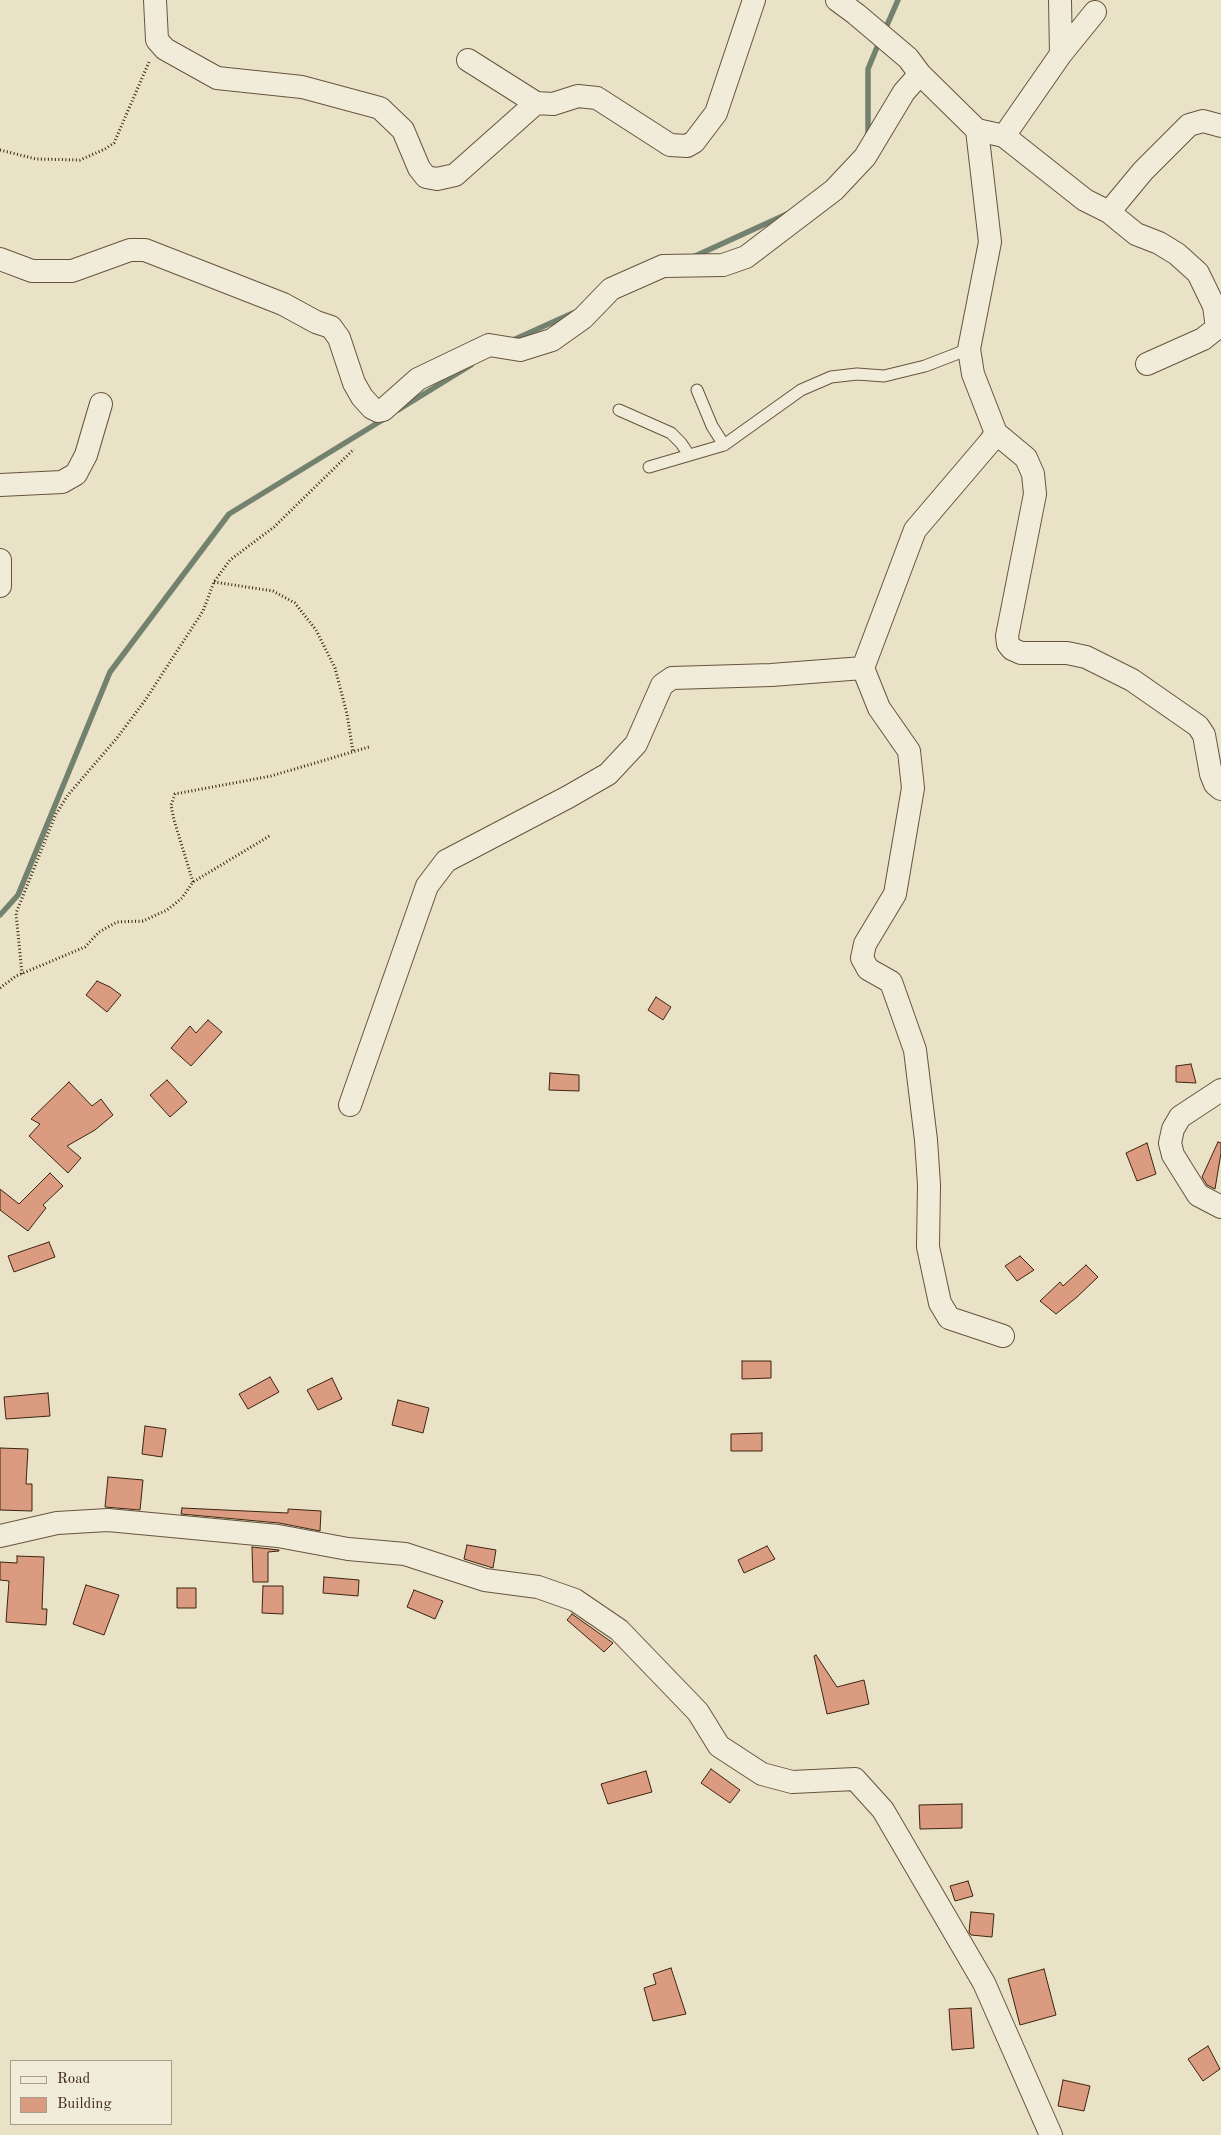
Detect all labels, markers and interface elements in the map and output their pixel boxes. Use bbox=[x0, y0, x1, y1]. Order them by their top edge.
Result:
legend bbox=[10, 2060, 172, 2125]
text: Road bbox=[57, 2072, 90, 2087]
text: Building bbox=[57, 2097, 112, 2112]

